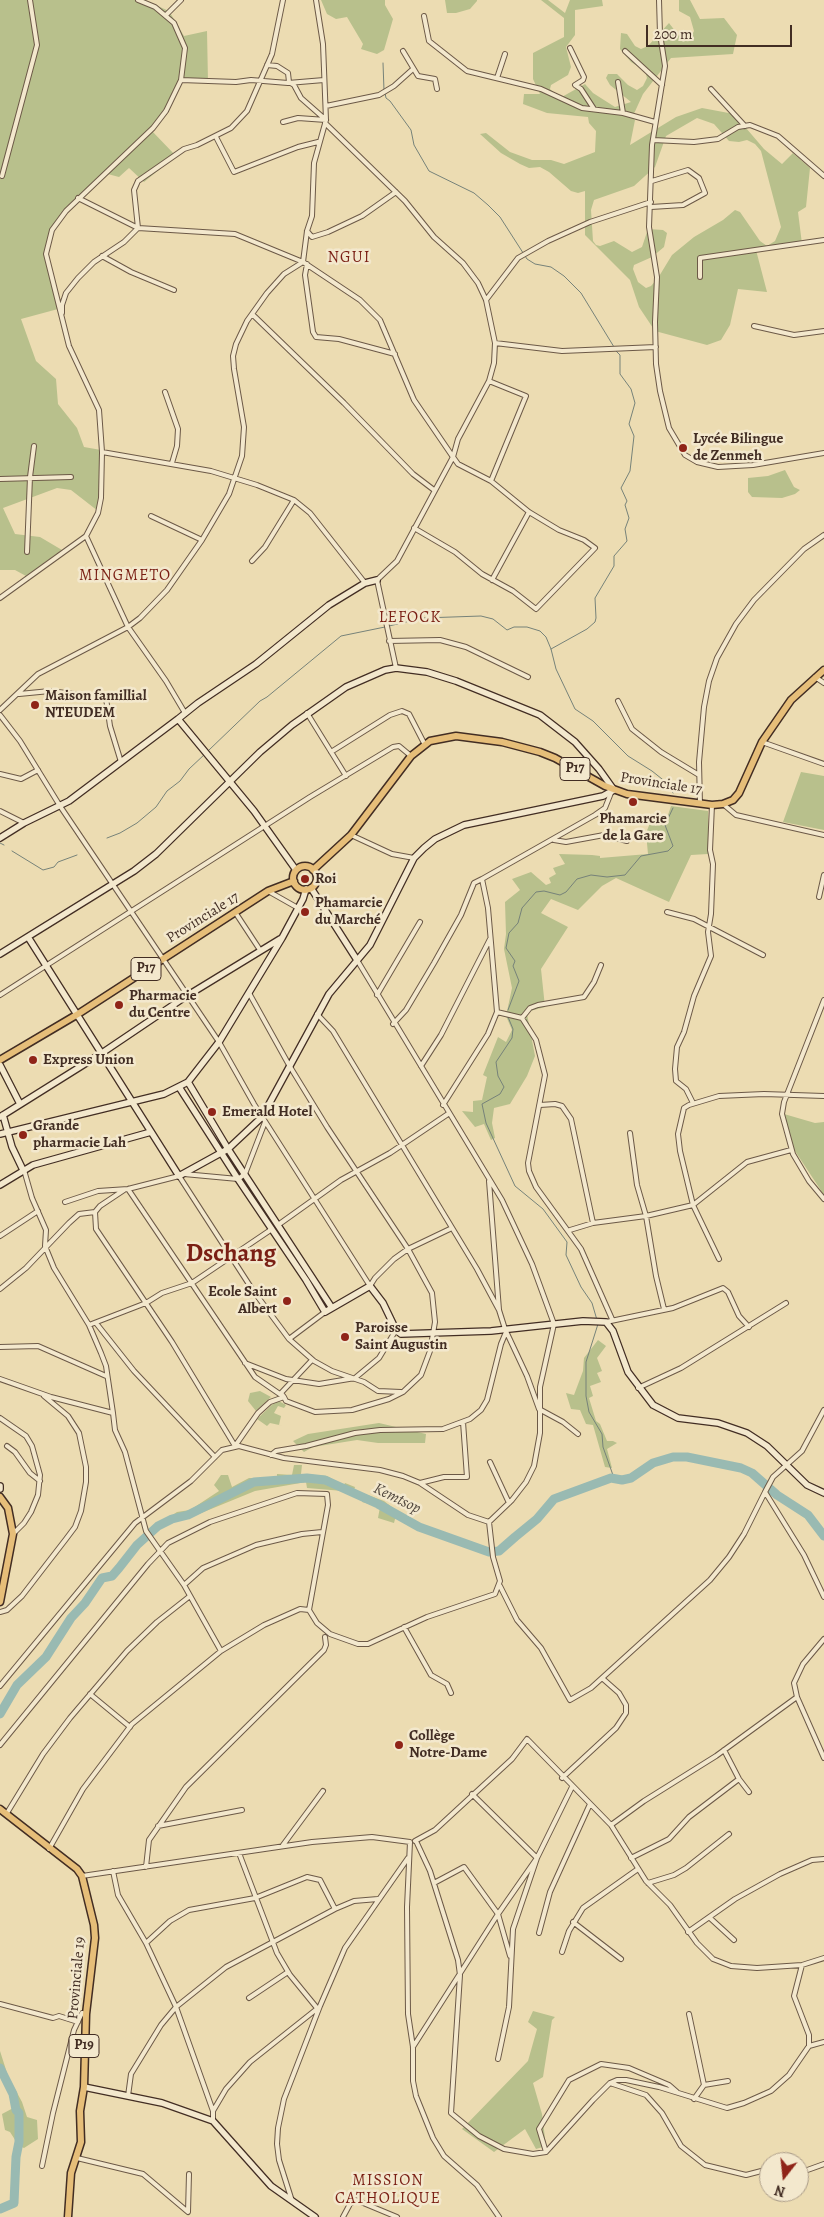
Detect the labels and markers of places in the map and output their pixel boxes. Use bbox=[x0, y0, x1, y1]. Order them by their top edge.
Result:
place label: Lycée Bilingue de Zenmeh bbox=[693, 430, 783, 465]
marker: Lycée Bilingue de Zenmeh bbox=[677, 442, 689, 454]
place label: Maison famillial NTEUDEM bbox=[45, 687, 147, 722]
marker: Maison famillial NTEUDEM bbox=[29, 699, 41, 711]
marker: Phamarcie de la Gare bbox=[627, 796, 639, 808]
place label: Phamarcie de la Gare bbox=[599, 810, 667, 845]
place label: Roi bbox=[315, 870, 336, 888]
marker: Roi bbox=[299, 873, 311, 885]
place label: Phamarcie du Marché bbox=[315, 894, 383, 929]
marker: Phamarcie du Marché bbox=[299, 906, 311, 918]
place label: Pharmacie du Centre bbox=[129, 987, 197, 1022]
marker: Pharmacie du Centre bbox=[113, 999, 125, 1011]
place label: Express Union bbox=[43, 1051, 134, 1069]
marker: Express Union bbox=[27, 1054, 39, 1066]
place label: Emerald Hotel bbox=[222, 1103, 312, 1121]
marker: Emerald Hotel bbox=[206, 1106, 218, 1118]
place label: Grande pharmacie Lah bbox=[33, 1117, 126, 1152]
marker: Grande pharmacie Lah bbox=[17, 1129, 29, 1141]
place label: Ecole Saint Albert bbox=[208, 1283, 277, 1318]
marker: Ecole Saint Albert bbox=[281, 1295, 293, 1307]
place label: Paroisse Saint Augustin bbox=[355, 1319, 448, 1354]
marker: Paroisse Saint Augustin bbox=[339, 1331, 351, 1343]
place label: Collège Notre-Dame bbox=[409, 1727, 487, 1762]
marker: Collège Notre-Dame bbox=[393, 1739, 405, 1751]

